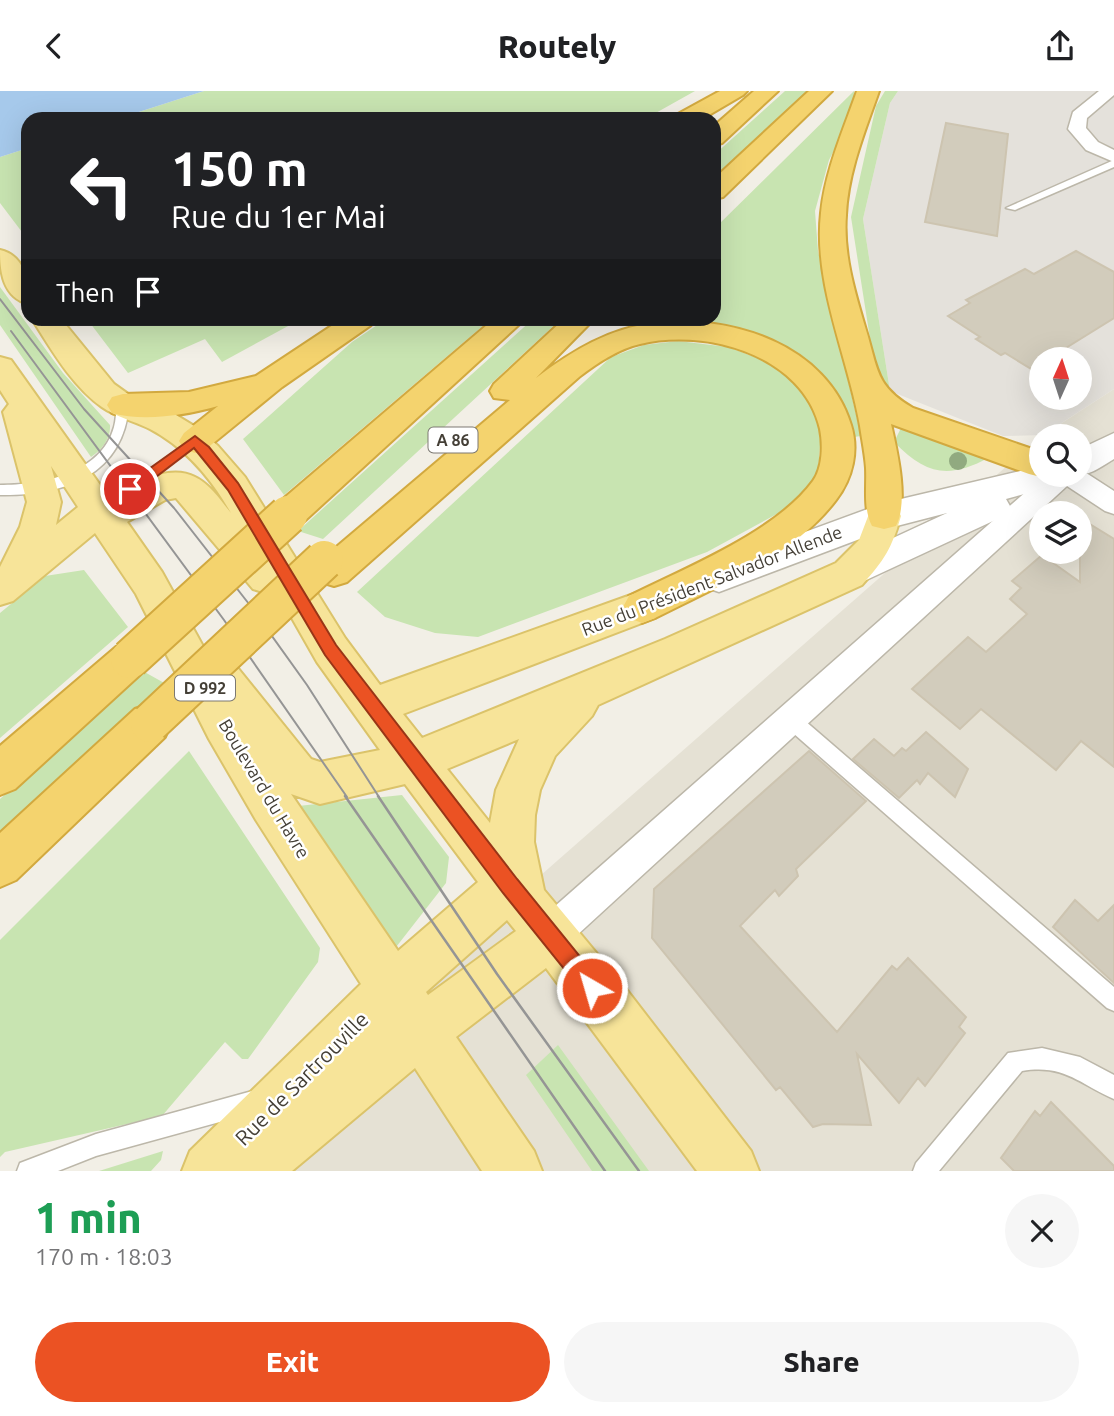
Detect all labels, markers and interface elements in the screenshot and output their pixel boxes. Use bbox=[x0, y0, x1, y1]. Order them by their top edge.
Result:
icon: back bbox=[35, 27, 73, 65]
icon: share bbox=[1041, 27, 1079, 65]
text: Routely bbox=[498, 28, 616, 64]
icon: left bbox=[56, 140, 147, 231]
text: 150 m bbox=[171, 140, 308, 195]
text: Rue du 1er Mai bbox=[171, 198, 386, 234]
icon: arrive bbox=[129, 273, 167, 311]
text: Then bbox=[56, 278, 115, 307]
north arrow bbox=[1029, 347, 1092, 409]
map controls bbox=[1029, 347, 1092, 564]
button: search bbox=[1029, 424, 1092, 487]
road number: A 86 bbox=[428, 427, 477, 453]
pin bbox=[100, 459, 160, 519]
icon: arrive bbox=[111, 470, 149, 508]
button: layers bbox=[1029, 501, 1092, 564]
street label: Rue du Président Salvador Allende bbox=[579, 521, 845, 639]
road number: D 992 bbox=[175, 675, 235, 701]
street label: Boulevard du Havre bbox=[215, 715, 314, 862]
position arrow bbox=[555, 951, 629, 1025]
street label: Rue de Sartrouville bbox=[230, 1007, 373, 1150]
text: 1 min bbox=[35, 1194, 142, 1241]
button: close bbox=[1005, 1194, 1079, 1268]
text: 170 m · 18:03 bbox=[35, 1244, 173, 1269]
button: Exit bbox=[35, 1322, 550, 1402]
button: Share bbox=[564, 1322, 1079, 1402]

